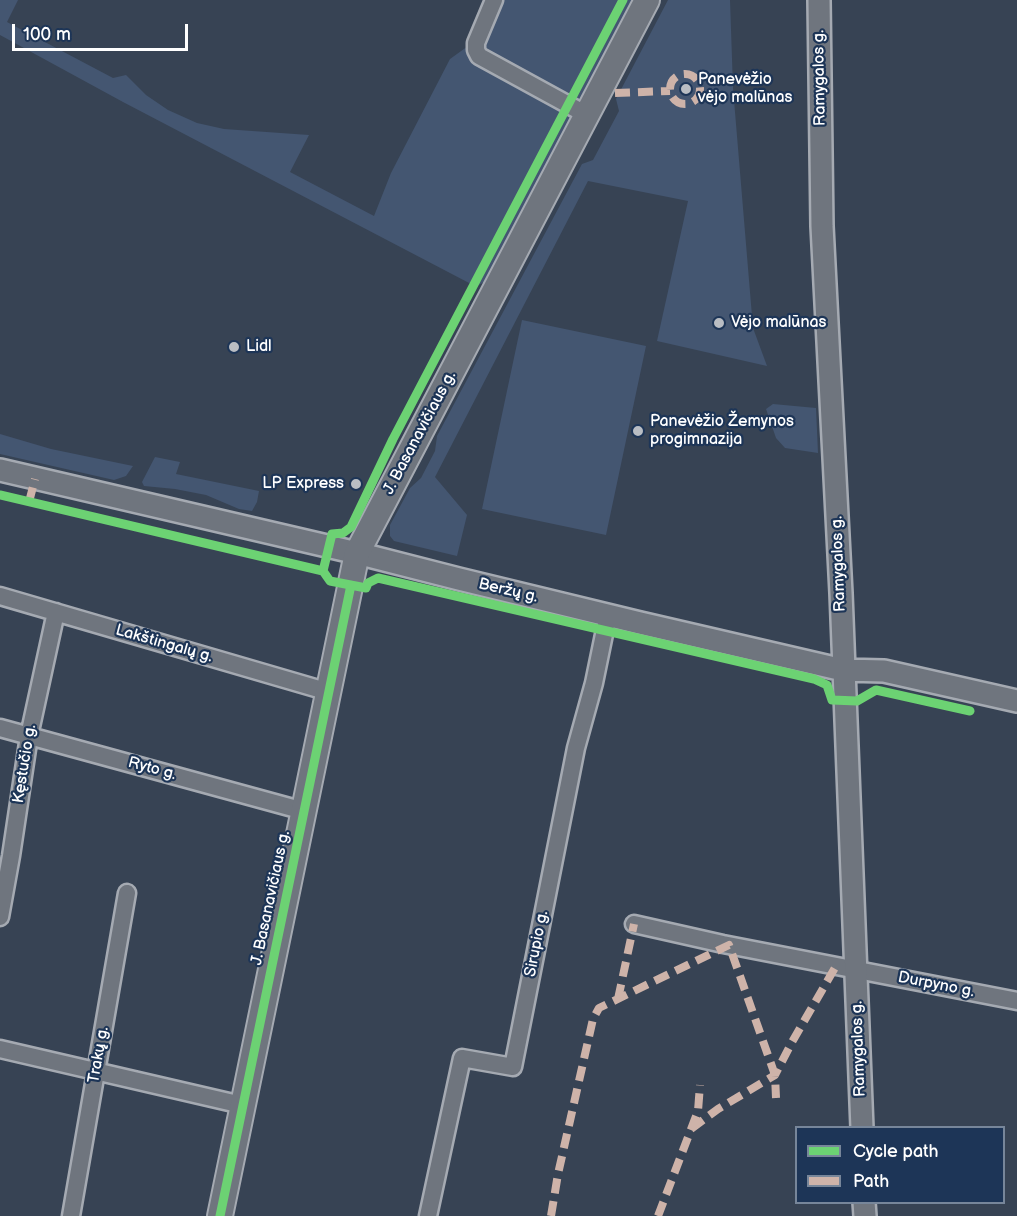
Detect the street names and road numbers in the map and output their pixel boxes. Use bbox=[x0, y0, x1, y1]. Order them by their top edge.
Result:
street label: Ramygalos g. bbox=[810, 30, 830, 126]
street label: J. Basanavičiaus g. bbox=[379, 368, 461, 498]
street label: Ramygalos g. bbox=[828, 516, 850, 612]
street label: Beržų g. bbox=[476, 575, 540, 607]
street label: Lakštingalų g. bbox=[113, 621, 215, 667]
street label: Kęstučio g. bbox=[9, 723, 41, 805]
street label: Ryto g. bbox=[126, 753, 178, 785]
street label: J. Basanavičiaus g. bbox=[247, 829, 295, 967]
street label: Sirupio g. bbox=[521, 909, 553, 979]
street label: Durpyno g. bbox=[896, 968, 976, 1002]
street label: Ramygalos g. bbox=[848, 1001, 870, 1097]
street label: Trakų g. bbox=[85, 1025, 113, 1085]

